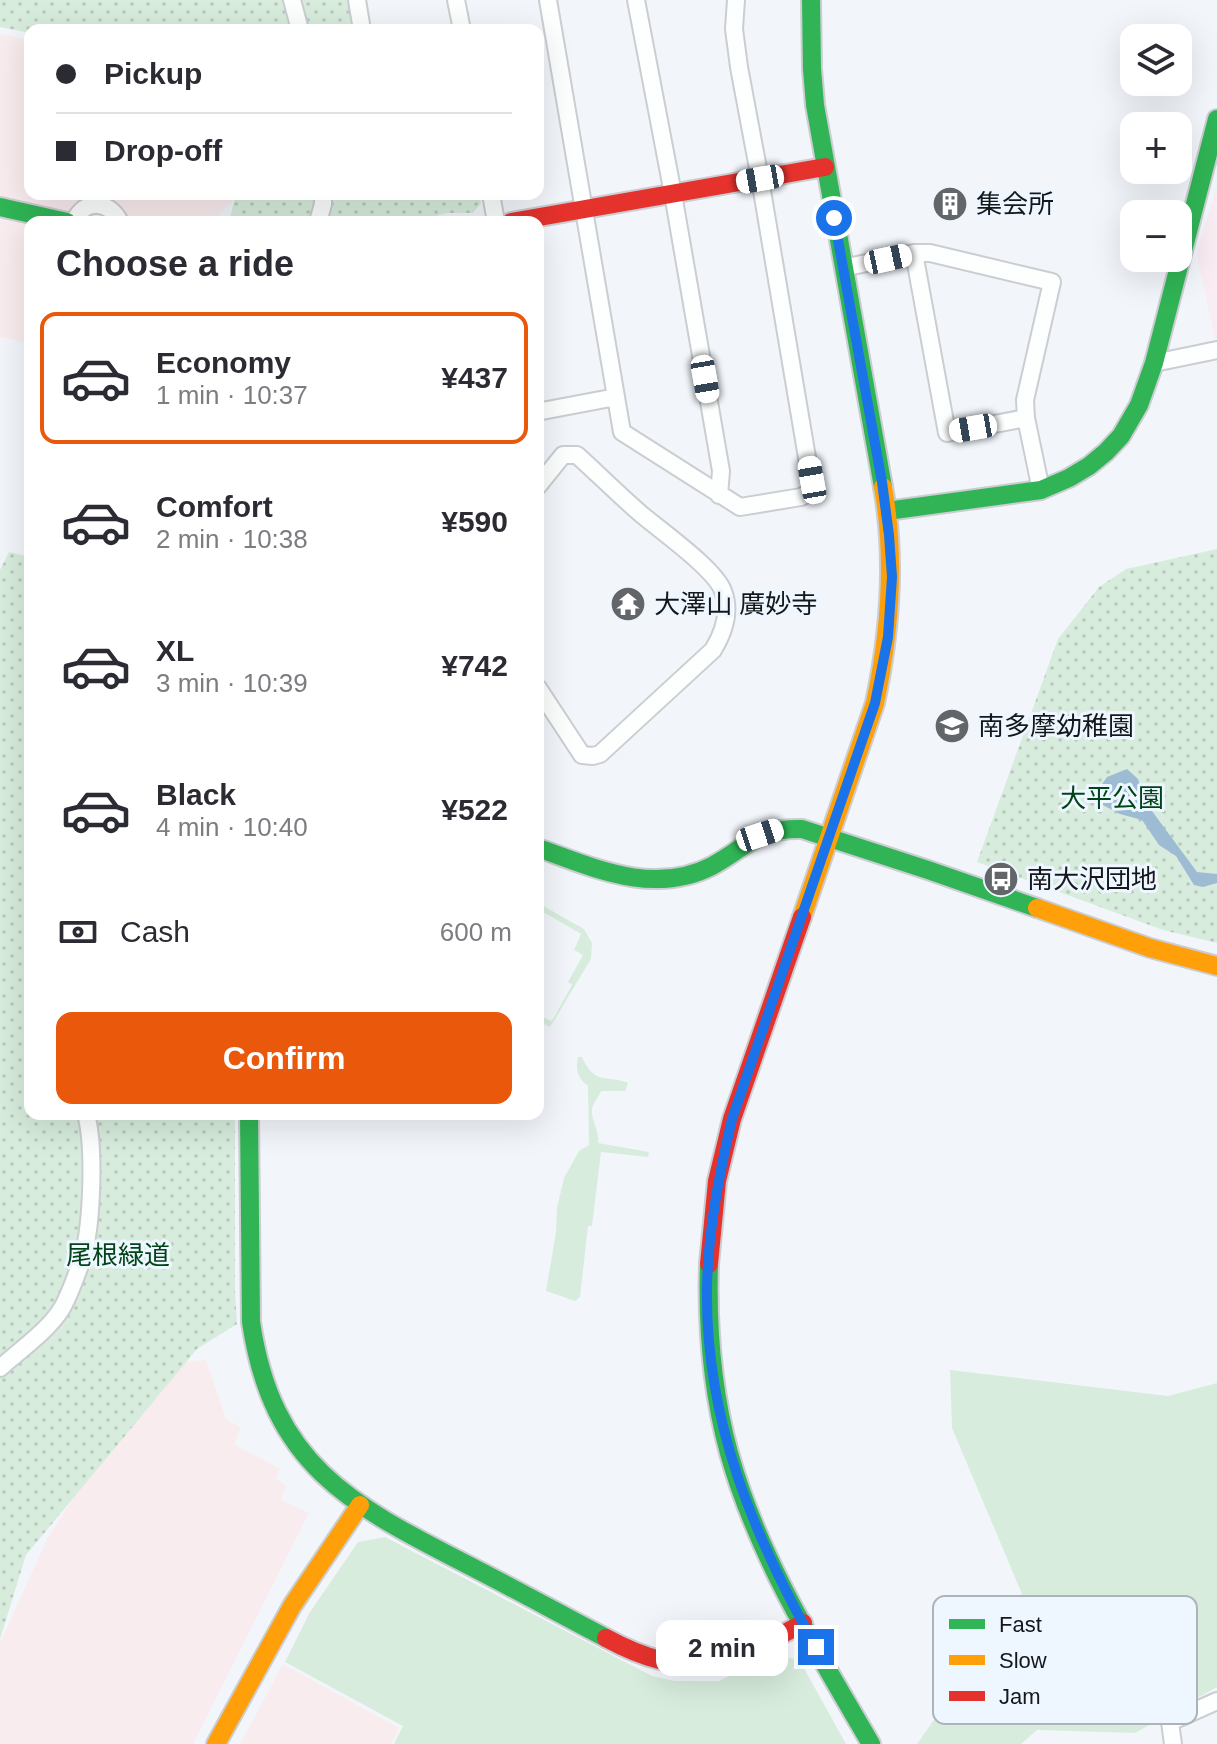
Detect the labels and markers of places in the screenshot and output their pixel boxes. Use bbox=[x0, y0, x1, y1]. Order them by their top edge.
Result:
building icon: 集会所 bbox=[931, 185, 969, 223]
place label: 集会所 bbox=[976, 189, 1054, 219]
temple icon: 大澤山 廣妙寺 bbox=[609, 585, 647, 623]
place label: 大澤山 廣妙寺 bbox=[654, 589, 817, 619]
school or university icon: 南多摩幼稚園 bbox=[933, 707, 971, 745]
place label: 南多摩幼稚園 bbox=[978, 711, 1134, 741]
bus stop icon: 南大沢団地 bbox=[982, 860, 1020, 898]
place label: 南大沢団地 bbox=[1027, 864, 1157, 894]

